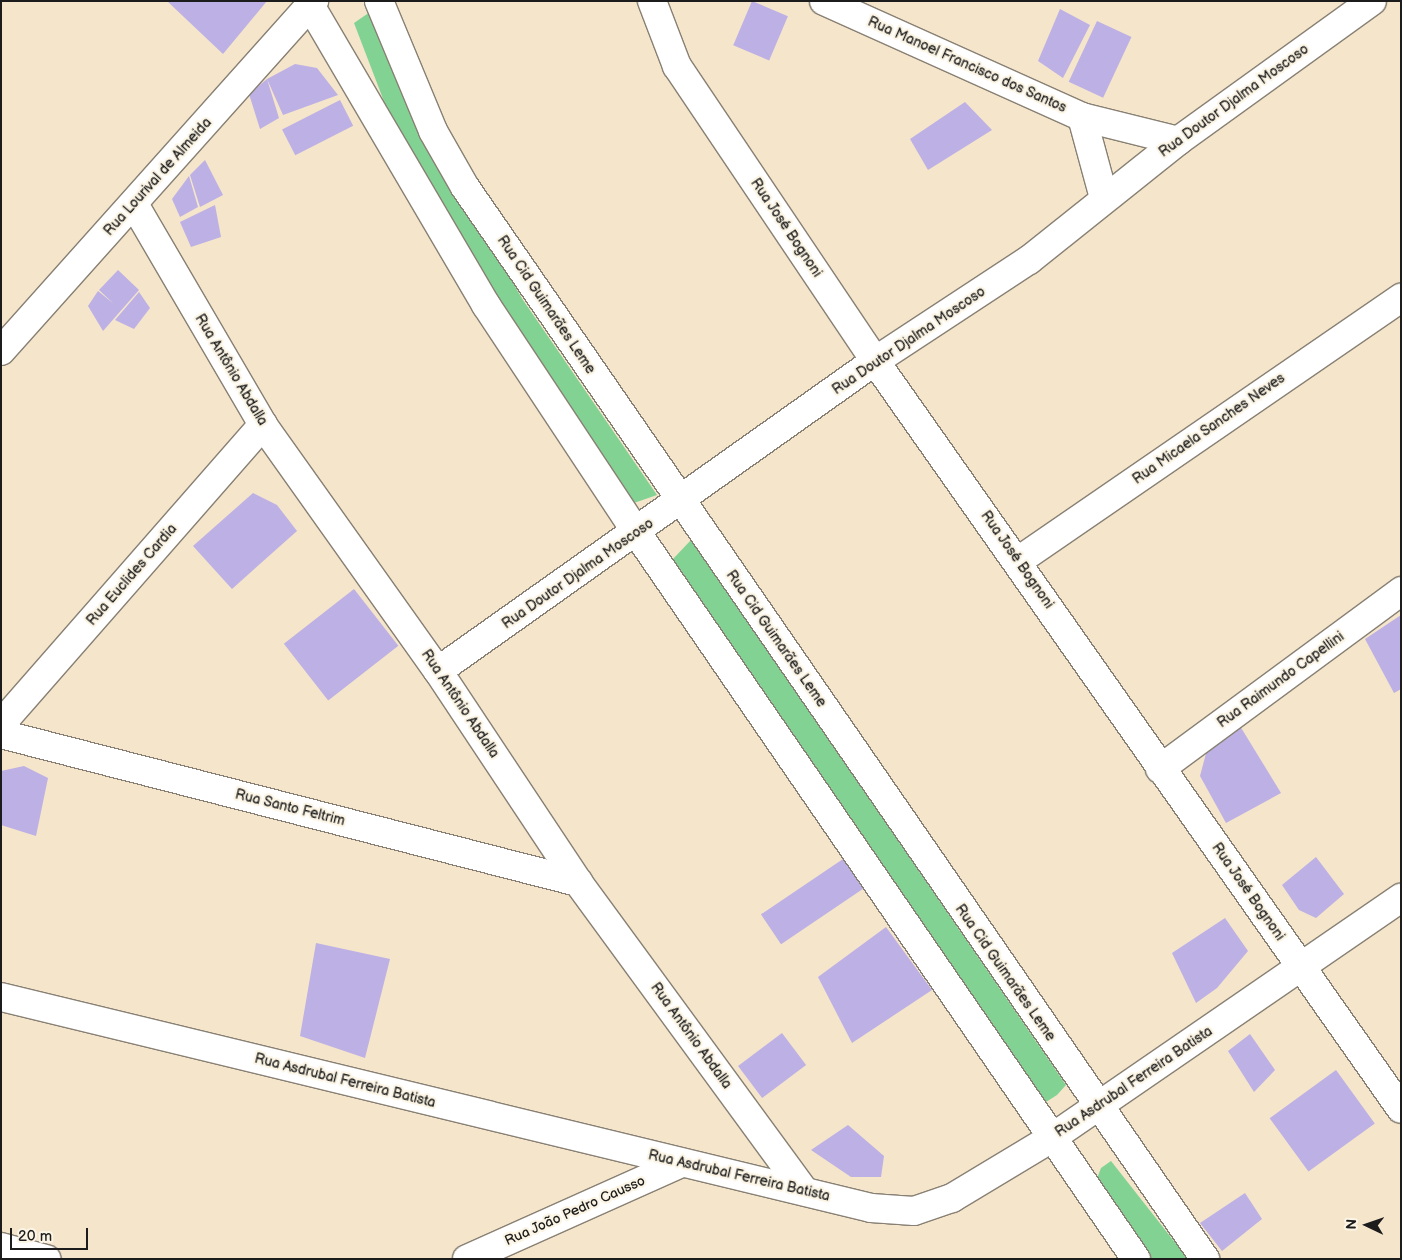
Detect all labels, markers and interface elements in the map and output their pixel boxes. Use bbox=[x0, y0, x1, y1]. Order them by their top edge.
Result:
street label: Rua Manoel Francisco dos Santos bbox=[865, 13, 1069, 117]
street label: Rua Doutor Djalma Moscoso bbox=[1156, 41, 1312, 161]
street label: Rua Lourival de Almeida bbox=[101, 115, 215, 239]
street label: Rua José Bognoni bbox=[747, 175, 825, 281]
street label: Rua Cid Guimarães Leme bbox=[493, 233, 599, 377]
street label: Rua Doutor Djalma Moscoso bbox=[829, 283, 989, 399]
street label: Rua Antônio Abdalla bbox=[191, 311, 271, 429]
street label: Rua Micaela Sanches Neves bbox=[1130, 370, 1288, 488]
street label: Rua José Bognoni bbox=[977, 508, 1057, 612]
street label: Rua Doutor Djalma Moscoso bbox=[499, 515, 657, 633]
street label: Rua Euclides Cardia bbox=[83, 521, 181, 629]
street label: Rua Cid Guimarães Leme bbox=[722, 567, 830, 711]
street label: Rua Raimundo Capellini bbox=[1214, 628, 1348, 732]
street label: Rua Antônio Abdalla bbox=[418, 647, 502, 761]
street label: Rua Santo Feltrim bbox=[233, 786, 347, 830]
street label: Rua José Bognoni bbox=[1208, 840, 1288, 944]
street label: Rua Cid Guimarães Leme bbox=[951, 901, 1059, 1045]
street label: Rua Antônio Abdalla bbox=[647, 980, 735, 1092]
street label: Rua Asdrubal Ferreira Batista bbox=[1052, 1023, 1216, 1141]
street label: Rua Asdrubal Ferreira Batista bbox=[253, 1050, 437, 1112]
street label: Rua Asdrubal Ferreira Batista bbox=[647, 1147, 831, 1205]
street label: Rua João Pedro Causso bbox=[502, 1172, 648, 1250]
north arrow bbox=[1342, 1200, 1392, 1250]
scale bar bbox=[12, 1218, 90, 1250]
text: N bbox=[1343, 1219, 1360, 1230]
text: 20 m bbox=[18, 1227, 52, 1246]

